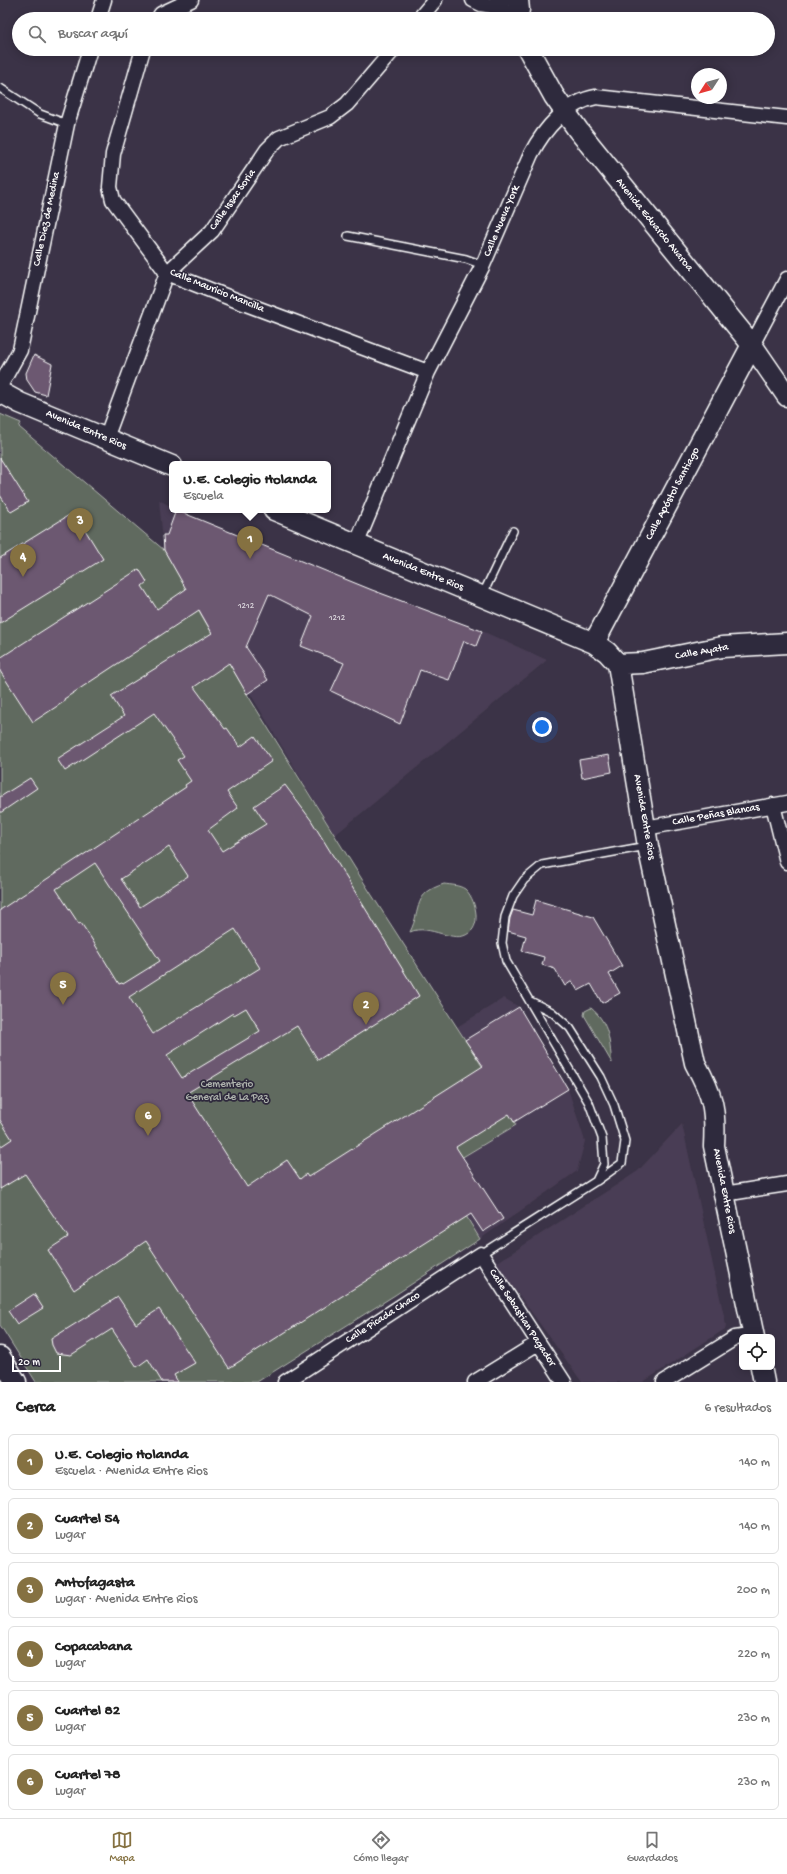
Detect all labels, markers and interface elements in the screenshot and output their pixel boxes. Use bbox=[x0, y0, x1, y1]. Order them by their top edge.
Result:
search box bbox=[12, 12, 775, 56]
icon: search bbox=[26, 23, 48, 45]
text: Buscar aquí bbox=[58, 25, 128, 43]
north arrow bbox=[691, 68, 727, 104]
street label: Calle Issac Soria bbox=[208, 167, 259, 233]
street label: Calle Diez de Medina bbox=[31, 170, 63, 267]
street label: Avenida Eduardo Avaroa bbox=[613, 176, 696, 275]
street label: Calle Nueva York bbox=[482, 182, 523, 259]
street label: Calle Mauricio Mancilla bbox=[168, 267, 267, 316]
street label: Avenida Entre Rios bbox=[44, 408, 129, 453]
street label: Calle Apóstol Santiago bbox=[643, 445, 703, 542]
popup bbox=[169, 461, 331, 513]
text: U.E. Colegio Holanda bbox=[183, 471, 317, 489]
text: Escuela bbox=[183, 489, 224, 504]
pin: 3 bbox=[67, 508, 93, 541]
pin: 1 bbox=[237, 526, 263, 559]
pin: 4 bbox=[10, 544, 36, 577]
street label: Avenida Entre Rios bbox=[381, 550, 466, 594]
house number: 1212 bbox=[237, 601, 255, 612]
house number: 1212 bbox=[328, 613, 346, 624]
street label: Calle Ayata bbox=[674, 641, 730, 663]
your location bbox=[532, 717, 552, 737]
street label: Avenida Entre Rios bbox=[631, 773, 658, 862]
street label: Calle Peñas Blancas bbox=[672, 801, 761, 829]
pin: 5 bbox=[50, 972, 76, 1005]
pin: 2 bbox=[353, 992, 379, 1025]
park label: Cementerio General de La Paz bbox=[185, 1079, 270, 1104]
pin: 6 bbox=[135, 1103, 161, 1136]
street label: Avenida Entre Rios bbox=[710, 1147, 738, 1236]
street label: Calle Sebastian Pagador bbox=[486, 1267, 558, 1370]
street label: Calle Picada Chaco bbox=[344, 1289, 423, 1346]
map controls bbox=[739, 1334, 775, 1370]
button: locate bbox=[739, 1334, 775, 1370]
scale bar bbox=[12, 1354, 61, 1373]
text: 20 m bbox=[18, 1357, 40, 1369]
text: Cerca bbox=[16, 1398, 55, 1418]
text: 6 resultados bbox=[705, 1401, 771, 1416]
text: U.E. Colegio Holanda bbox=[55, 1446, 188, 1464]
text: 1 bbox=[27, 1455, 33, 1470]
text: 140 m bbox=[739, 1455, 770, 1470]
text: Escuela · Avenida Entre Rios bbox=[55, 1464, 208, 1479]
text: Cuartel 54 bbox=[55, 1510, 120, 1528]
text: 2 bbox=[27, 1519, 33, 1534]
text: 140 m bbox=[739, 1519, 770, 1534]
text: Lugar bbox=[55, 1528, 85, 1543]
text: Antofagasta bbox=[55, 1574, 135, 1592]
text: 3 bbox=[27, 1583, 33, 1598]
text: 200 m bbox=[737, 1583, 770, 1598]
text: Lugar · Avenida Entre Rios bbox=[55, 1592, 197, 1607]
text: Copacabana bbox=[55, 1638, 132, 1656]
text: 4 bbox=[27, 1647, 33, 1662]
text: 220 m bbox=[738, 1647, 770, 1662]
text: Lugar bbox=[55, 1656, 85, 1671]
text: Cuartel 82 bbox=[55, 1702, 120, 1720]
text: 5 bbox=[27, 1711, 33, 1726]
text: 230 m bbox=[737, 1711, 770, 1726]
text: Lugar bbox=[55, 1720, 85, 1735]
text: Cuartel 78 bbox=[55, 1766, 121, 1784]
text: 6 bbox=[27, 1775, 33, 1790]
text: 230 m bbox=[737, 1775, 770, 1790]
text: Lugar bbox=[55, 1784, 85, 1799]
tab: Mapa bbox=[109, 1829, 135, 1865]
tab: Cómo llegar bbox=[353, 1829, 408, 1865]
tab: Guardados bbox=[627, 1829, 678, 1865]

